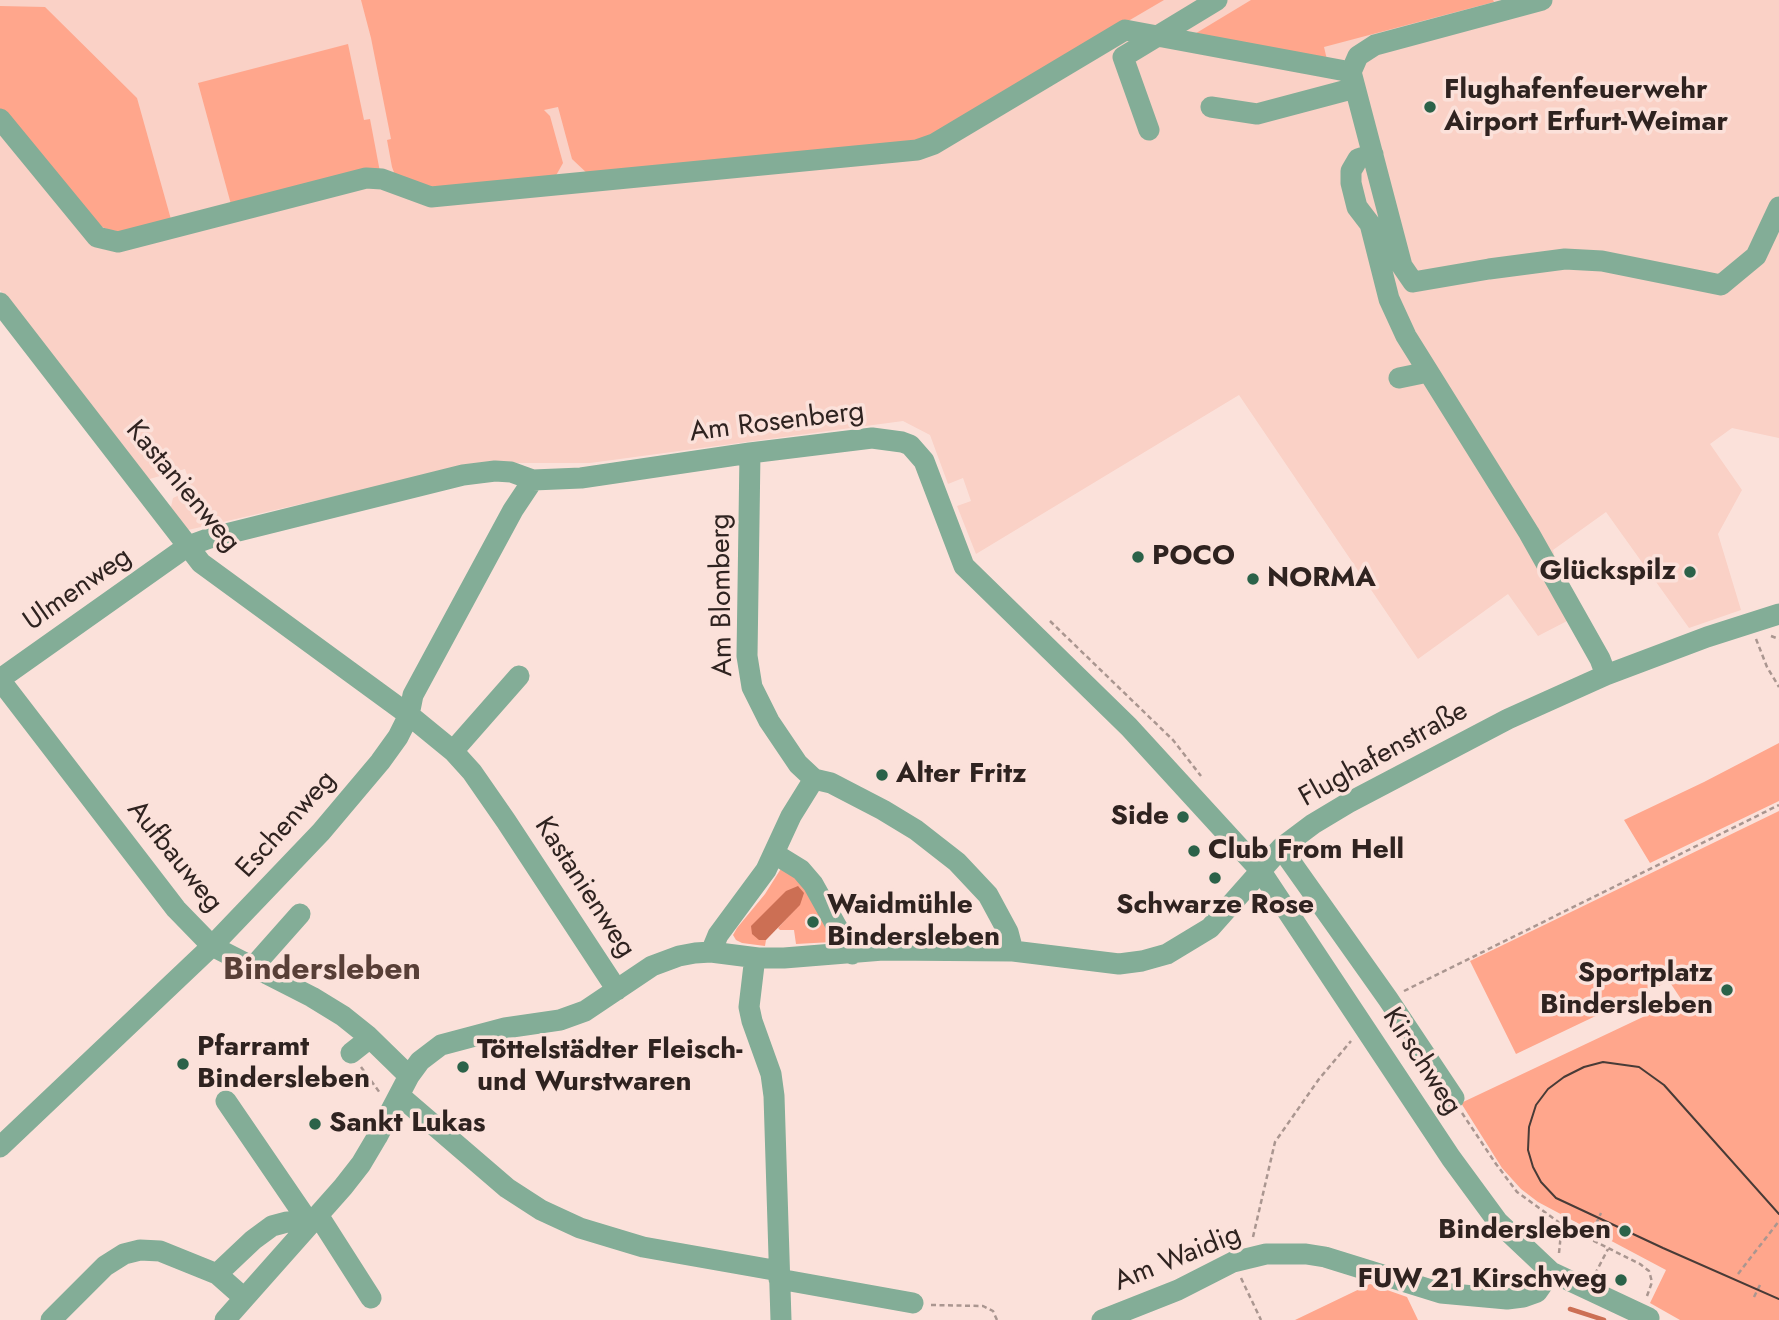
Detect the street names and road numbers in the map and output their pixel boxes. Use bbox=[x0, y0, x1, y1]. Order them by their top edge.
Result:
street label: Am Rosenberg bbox=[688, 396, 866, 450]
street label: Kastanienweg bbox=[117, 415, 247, 559]
street label: Am Blomberg bbox=[705, 513, 741, 677]
street label: Ulmenweg bbox=[18, 541, 138, 639]
street label: Flughafenstraße bbox=[1294, 695, 1474, 815]
street label: Eschenweg bbox=[230, 764, 344, 886]
street label: Aufbauweg bbox=[119, 794, 229, 920]
street label: Kastanienweg bbox=[526, 811, 642, 965]
street label: Kirschweg bbox=[1374, 1002, 1468, 1122]
street label: Am Waidig bbox=[1110, 1218, 1246, 1300]

